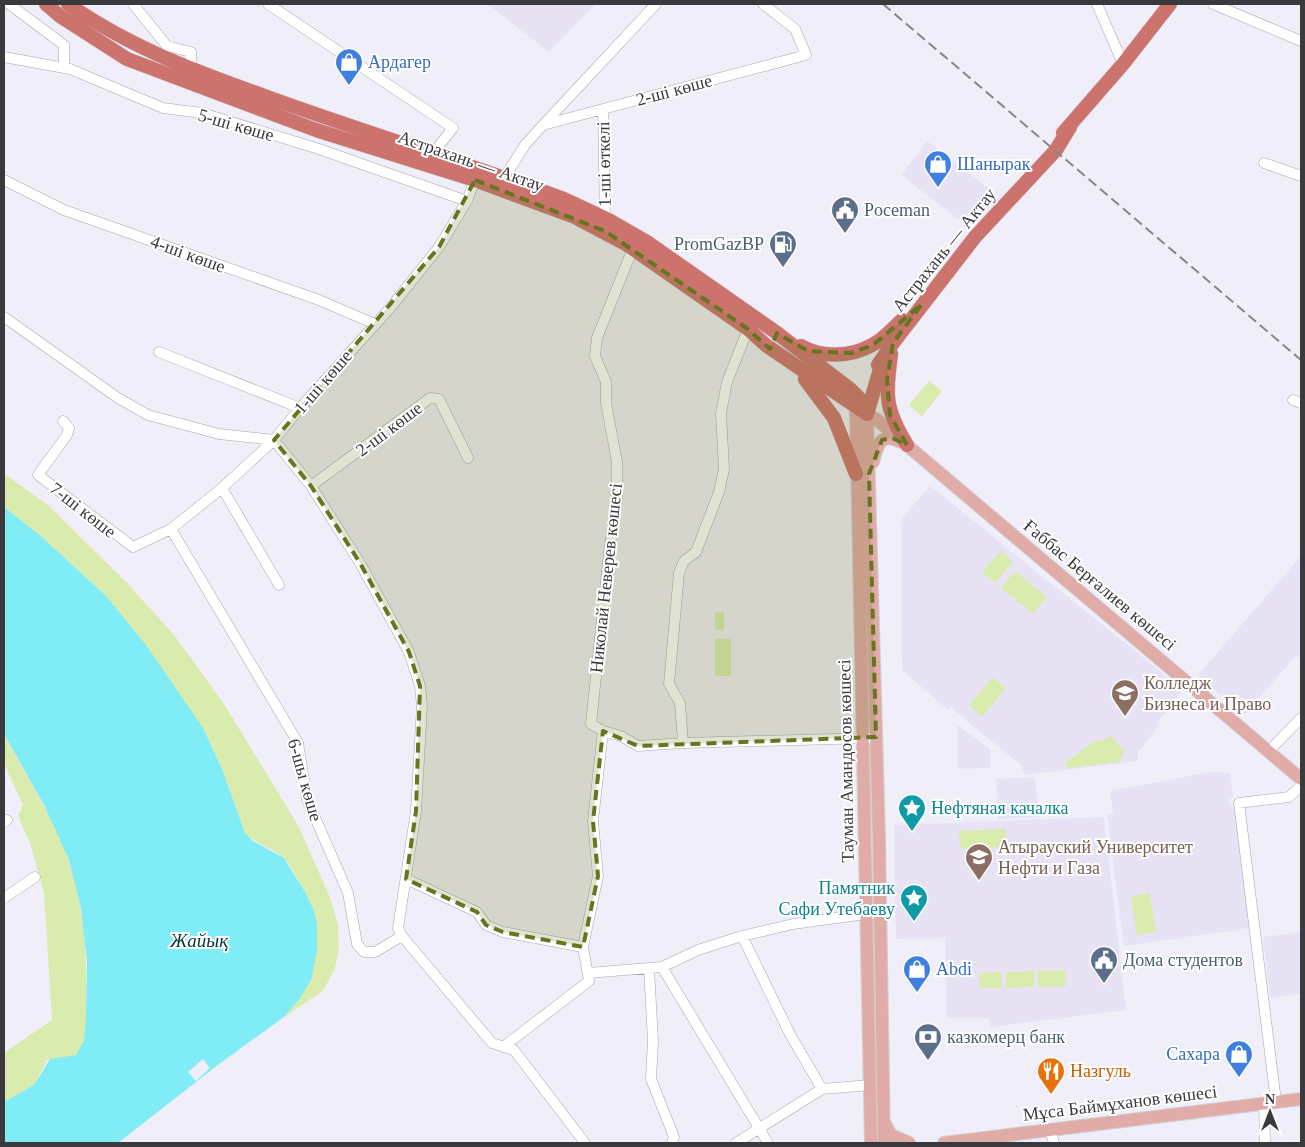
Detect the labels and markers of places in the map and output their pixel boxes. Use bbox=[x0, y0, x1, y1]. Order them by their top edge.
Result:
shop icon: Ардагер bbox=[334, 47, 364, 86]
place label: Ардагер bbox=[368, 52, 431, 72]
shop icon: Шанырак bbox=[923, 149, 953, 188]
place label: Шанырак bbox=[957, 154, 1031, 174]
public building icon: Poceman bbox=[830, 195, 860, 234]
place label: Poceman bbox=[864, 200, 930, 220]
fuel station icon: PromGazBP bbox=[768, 229, 798, 268]
place label: PromGazBP bbox=[674, 234, 764, 254]
place label: Колледж Бизнеса и Право bbox=[1144, 673, 1271, 714]
school or university icon: Колледж Бизнеса и Право bbox=[1110, 678, 1140, 717]
place icon: Нефтяная качалка bbox=[897, 793, 927, 832]
place label: Нефтяная качалка bbox=[931, 798, 1069, 818]
place label: Атырауский Университет Нефти и Газа bbox=[998, 837, 1193, 878]
school or university icon: Атырауский Университет Нефти и Газа bbox=[964, 842, 994, 881]
place label: Памятник Сафи Утебаеву bbox=[779, 878, 895, 919]
place icon: Памятник Сафи Утебаеву bbox=[899, 883, 929, 922]
public building icon: Дома студентов bbox=[1089, 945, 1119, 984]
place label: Дома студентов bbox=[1123, 950, 1243, 970]
shop icon: Abdi bbox=[902, 954, 932, 993]
place label: Abdi bbox=[936, 959, 972, 979]
bank icon: казкомерц банк bbox=[913, 1022, 943, 1061]
place label: казкомерц банк bbox=[947, 1027, 1065, 1047]
shop icon: Сахара bbox=[1224, 1039, 1254, 1078]
place label: Сахара bbox=[1166, 1044, 1220, 1064]
restaurant icon: Назгуль bbox=[1036, 1056, 1066, 1095]
place label: Назгуль bbox=[1070, 1061, 1131, 1081]

